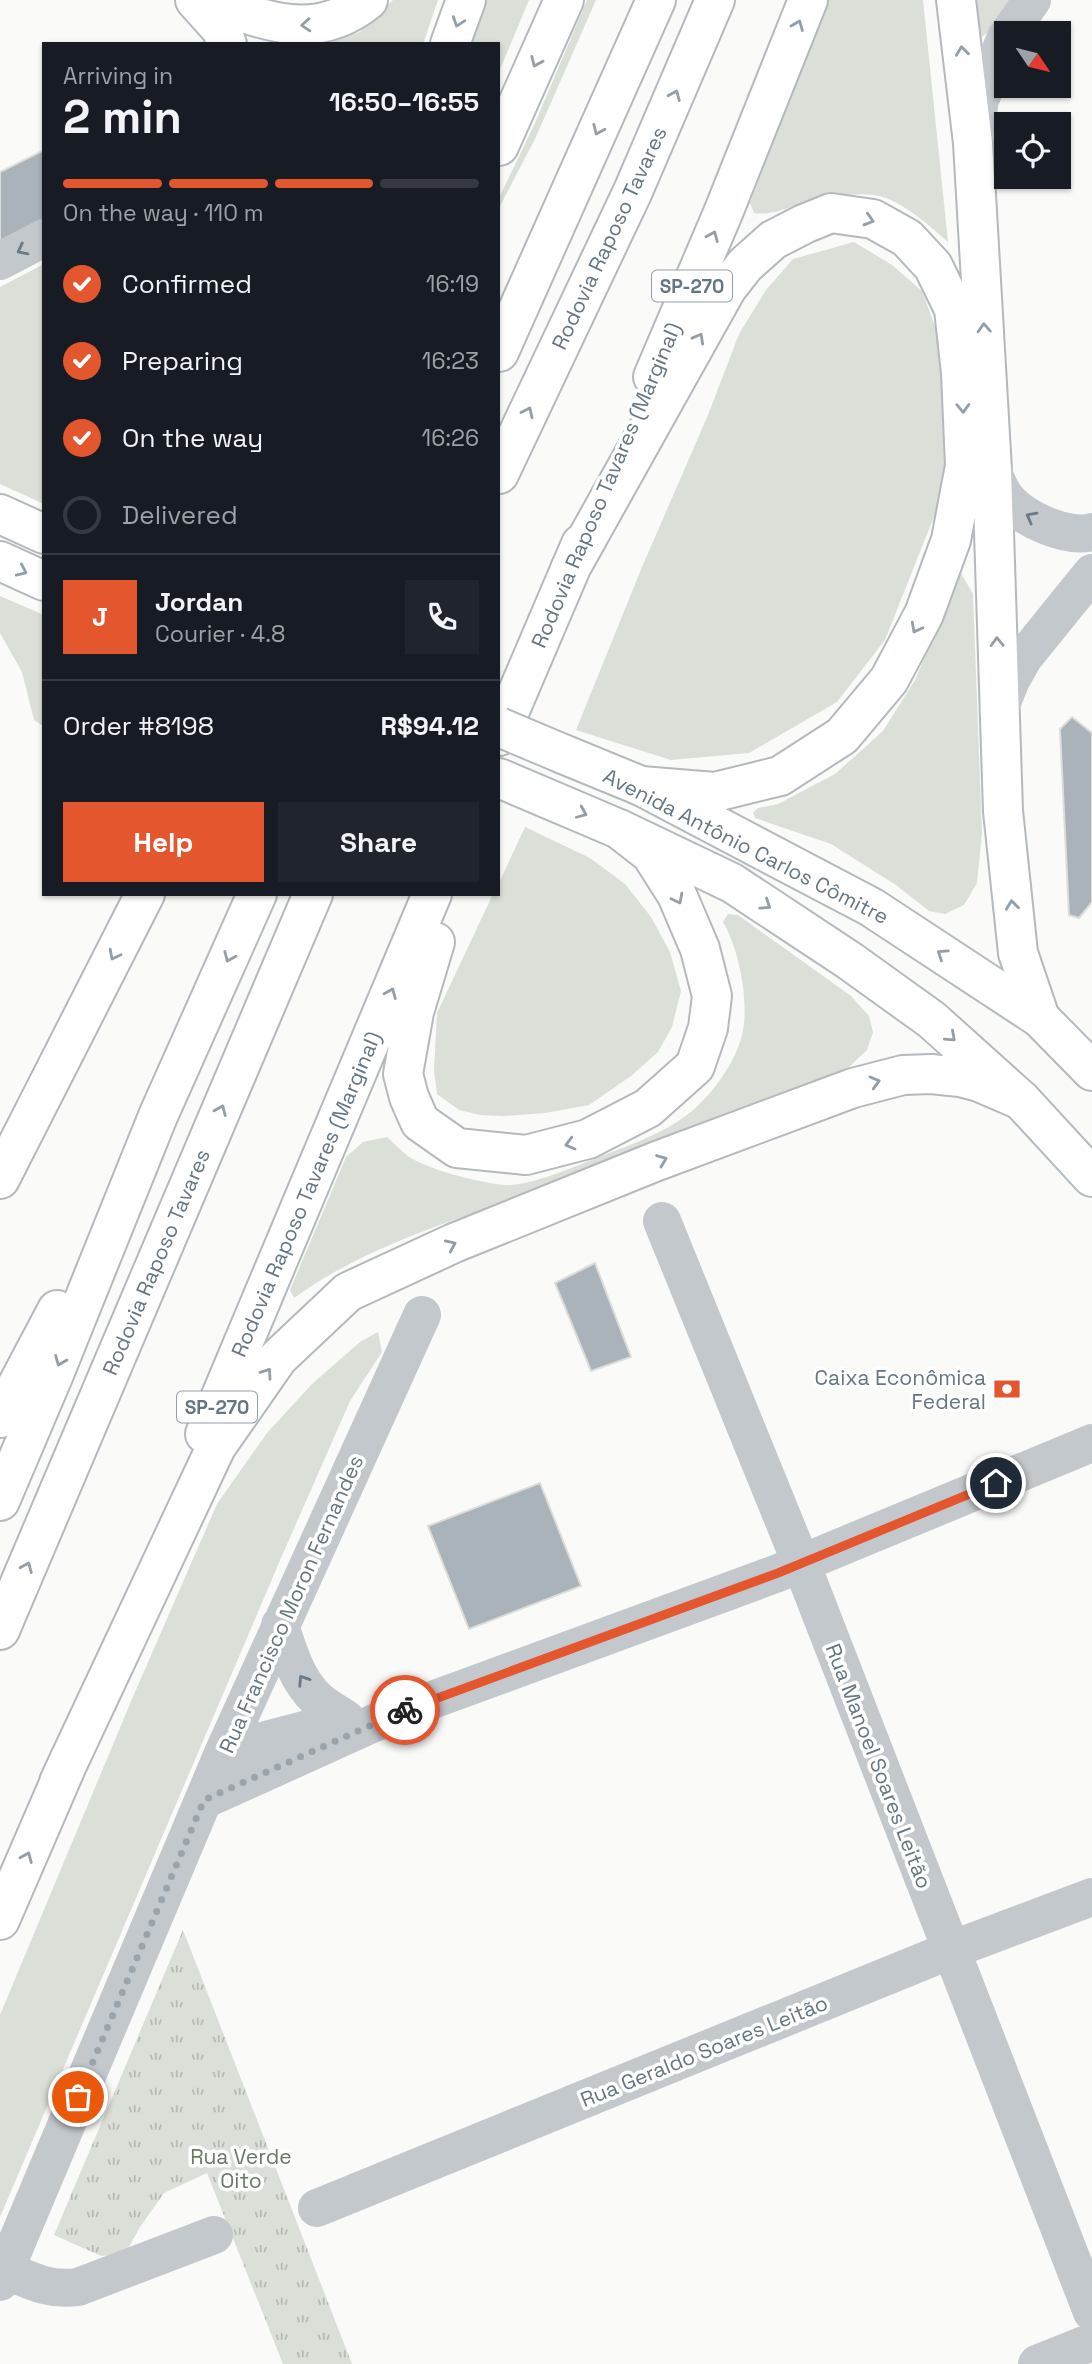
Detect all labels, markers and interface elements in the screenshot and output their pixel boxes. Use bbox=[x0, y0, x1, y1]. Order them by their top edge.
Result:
one-way arrow bbox=[452, 15, 466, 27]
one-way arrow bbox=[300, 17, 311, 32]
one-way arrow bbox=[790, 20, 804, 33]
north arrow bbox=[994, 21, 1071, 98]
map controls bbox=[994, 21, 1071, 189]
one-way arrow bbox=[955, 45, 970, 57]
one-way arrow bbox=[530, 55, 544, 67]
text: Arriving in bbox=[63, 61, 173, 91]
text: 16:50–16:55 bbox=[329, 85, 479, 119]
text: 2 min bbox=[63, 88, 182, 146]
one-way arrow bbox=[666, 89, 680, 101]
button: locate bbox=[994, 112, 1071, 189]
street label: Rodovia Raposo Tavares bbox=[545, 122, 673, 354]
one-way arrow bbox=[592, 122, 606, 135]
text: On the way · 110 m bbox=[63, 198, 264, 228]
one-way arrow bbox=[863, 212, 875, 227]
one-way arrow bbox=[705, 231, 719, 244]
one-way arrow bbox=[17, 241, 29, 255]
icon: check bbox=[63, 265, 101, 303]
text: Confirmed bbox=[122, 267, 252, 301]
text: 16:19 bbox=[426, 269, 479, 299]
road number: SP-270 bbox=[652, 270, 732, 302]
street label: Rodovia Raposo Tavares (Marginal) bbox=[525, 318, 687, 652]
one-way arrow bbox=[976, 322, 991, 333]
one-way arrow bbox=[691, 333, 704, 346]
icon: check bbox=[63, 342, 101, 380]
text: Preparing bbox=[122, 344, 243, 378]
text: 16:23 bbox=[422, 346, 479, 376]
one-way arrow bbox=[955, 403, 970, 414]
one-way arrow bbox=[520, 407, 534, 419]
icon: check bbox=[63, 419, 101, 457]
text: On the way bbox=[122, 421, 263, 455]
text: 16:26 bbox=[422, 423, 479, 453]
text: Delivered bbox=[122, 498, 238, 532]
one-way arrow bbox=[1026, 512, 1038, 526]
one-way arrow bbox=[15, 563, 27, 577]
button: phone bbox=[405, 580, 479, 654]
text: Jordan bbox=[155, 585, 243, 619]
text: J bbox=[92, 600, 108, 634]
text: Courier · 4.8 bbox=[155, 619, 285, 649]
one-way arrow bbox=[911, 621, 925, 633]
one-way arrow bbox=[989, 636, 1004, 647]
text: Order #8198 bbox=[63, 709, 214, 743]
text: R$94.12 bbox=[381, 709, 479, 743]
street label: Avenida Antônio Carlos Cômitre bbox=[599, 762, 893, 930]
button: Help bbox=[63, 802, 264, 882]
button: Share bbox=[278, 802, 479, 882]
one-way arrow bbox=[576, 805, 588, 819]
one-way arrow bbox=[669, 891, 683, 904]
one-way arrow bbox=[758, 897, 771, 910]
one-way arrow bbox=[1004, 899, 1019, 911]
one-way arrow bbox=[108, 948, 122, 960]
one-way arrow bbox=[223, 949, 237, 962]
one-way arrow bbox=[937, 949, 950, 962]
one-way arrow bbox=[383, 987, 397, 1000]
street label: Rodovia Raposo Tavares (Marginal) bbox=[225, 1027, 387, 1361]
one-way arrow bbox=[943, 1029, 956, 1041]
one-way arrow bbox=[869, 1076, 881, 1090]
one-way arrow bbox=[213, 1104, 227, 1117]
one-way arrow bbox=[564, 1136, 576, 1150]
street label: Rodovia Raposo Tavares bbox=[96, 1145, 216, 1379]
one-way arrow bbox=[655, 1154, 667, 1168]
one-way arrow bbox=[444, 1239, 456, 1253]
one-way arrow bbox=[54, 1354, 68, 1366]
place label: Caixa Econômica Federal bbox=[815, 1364, 986, 1415]
one-way arrow bbox=[259, 1368, 271, 1381]
bank icon: Caixa Econômica Federal bbox=[992, 1374, 1022, 1404]
road number: SP-270 bbox=[177, 1392, 257, 1422]
street label: Rua Francisco Moron Fernandes bbox=[213, 1451, 369, 1757]
pin bbox=[966, 1453, 1026, 1513]
icon: home bbox=[977, 1464, 1015, 1502]
one-way arrow bbox=[19, 1562, 33, 1574]
street label: Rua Manoel Soares Leitão bbox=[820, 1640, 938, 1892]
one-way arrow bbox=[298, 1674, 311, 1687]
courier bbox=[370, 1675, 440, 1745]
icon: bike bbox=[386, 1691, 424, 1729]
one-way arrow bbox=[19, 1852, 33, 1864]
street label: Rua Geraldo Soares Leitão bbox=[576, 1989, 832, 2113]
pin bbox=[48, 2067, 108, 2127]
icon: bag bbox=[59, 2078, 97, 2116]
park label: Rua Verde Oito bbox=[190, 2143, 292, 2194]

